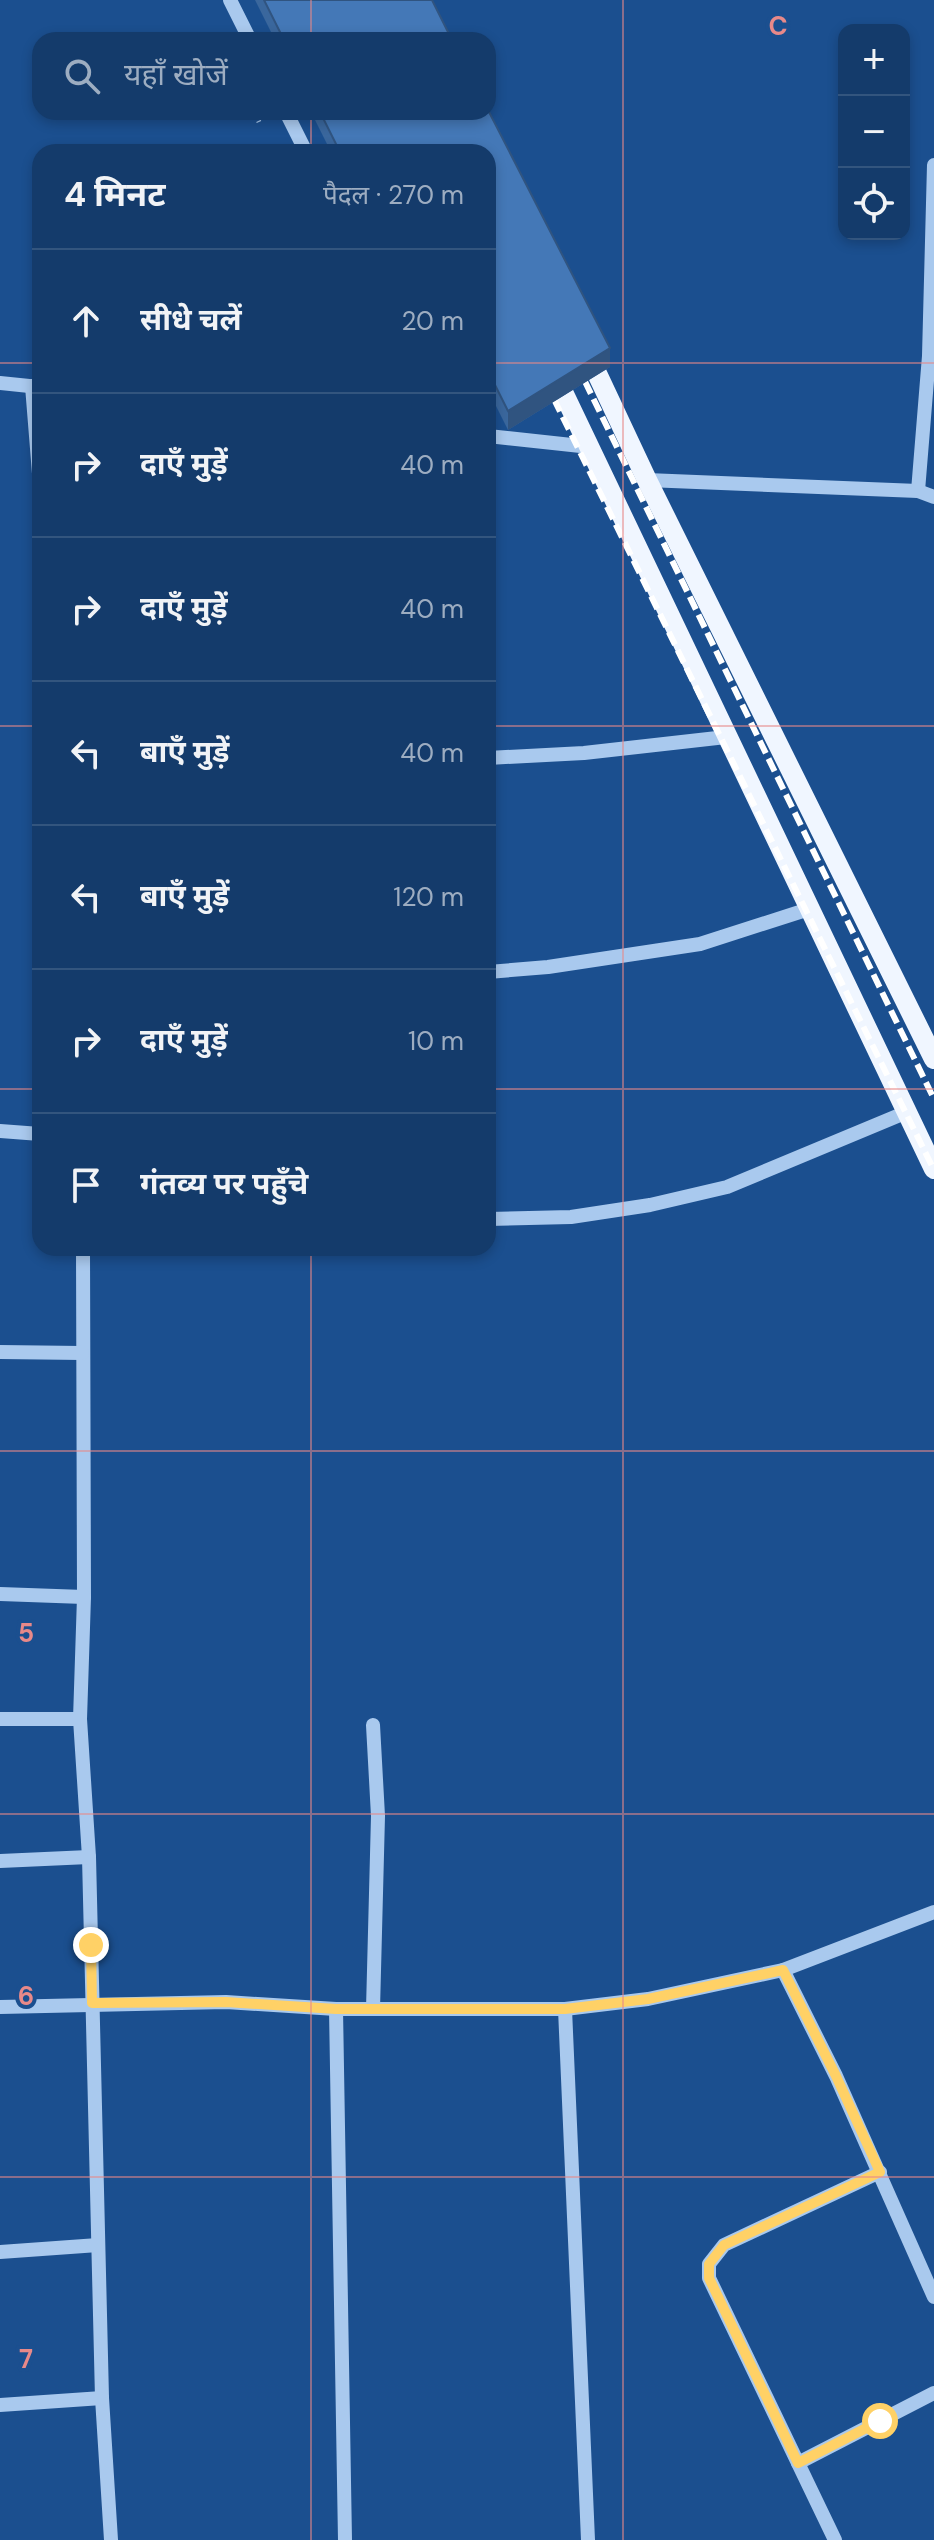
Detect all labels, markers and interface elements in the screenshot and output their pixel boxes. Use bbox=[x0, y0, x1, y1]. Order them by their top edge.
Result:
text: C bbox=[768, 9, 788, 43]
map controls bbox=[838, 24, 910, 240]
button: + bbox=[838, 24, 910, 96]
search box bbox=[32, 32, 496, 120]
icon: search bbox=[60, 54, 104, 98]
text: यहाँ खोजें bbox=[124, 55, 228, 94]
button: − bbox=[838, 96, 910, 168]
button: locate bbox=[838, 168, 910, 240]
text: 4 मिनट bbox=[64, 172, 165, 217]
text: पैदल · 270 m bbox=[323, 178, 464, 212]
icon: ahead bbox=[64, 299, 108, 343]
text: सीधे चलें bbox=[140, 300, 242, 339]
text: 20 m bbox=[401, 304, 464, 338]
icon: right bbox=[64, 443, 108, 487]
text: दाएँ मुड़ें bbox=[140, 444, 228, 483]
text: 40 m bbox=[400, 448, 464, 482]
icon: right bbox=[64, 587, 108, 631]
text: दाएँ मुड़ें bbox=[140, 588, 228, 627]
text: 40 m bbox=[400, 592, 464, 626]
icon: left bbox=[64, 731, 108, 775]
text: बाएँ मुड़ें bbox=[140, 732, 229, 771]
text: 40 m bbox=[400, 736, 464, 770]
icon: left bbox=[64, 875, 108, 919]
text: बाएँ मुड़ें bbox=[140, 876, 229, 915]
text: 120 m bbox=[393, 880, 464, 914]
icon: right bbox=[64, 1019, 108, 1063]
text: दाएँ मुड़ें bbox=[140, 1020, 228, 1059]
text: 10 m bbox=[408, 1024, 464, 1058]
icon: arrive bbox=[64, 1163, 108, 1207]
text: गंतव्य पर पहुँचे bbox=[140, 1164, 308, 1203]
text: 5 bbox=[18, 1616, 34, 1650]
route end bbox=[73, 1927, 109, 1963]
text: 6 bbox=[18, 1979, 34, 2013]
text: 7 bbox=[19, 2342, 33, 2376]
route start bbox=[862, 2403, 898, 2439]

